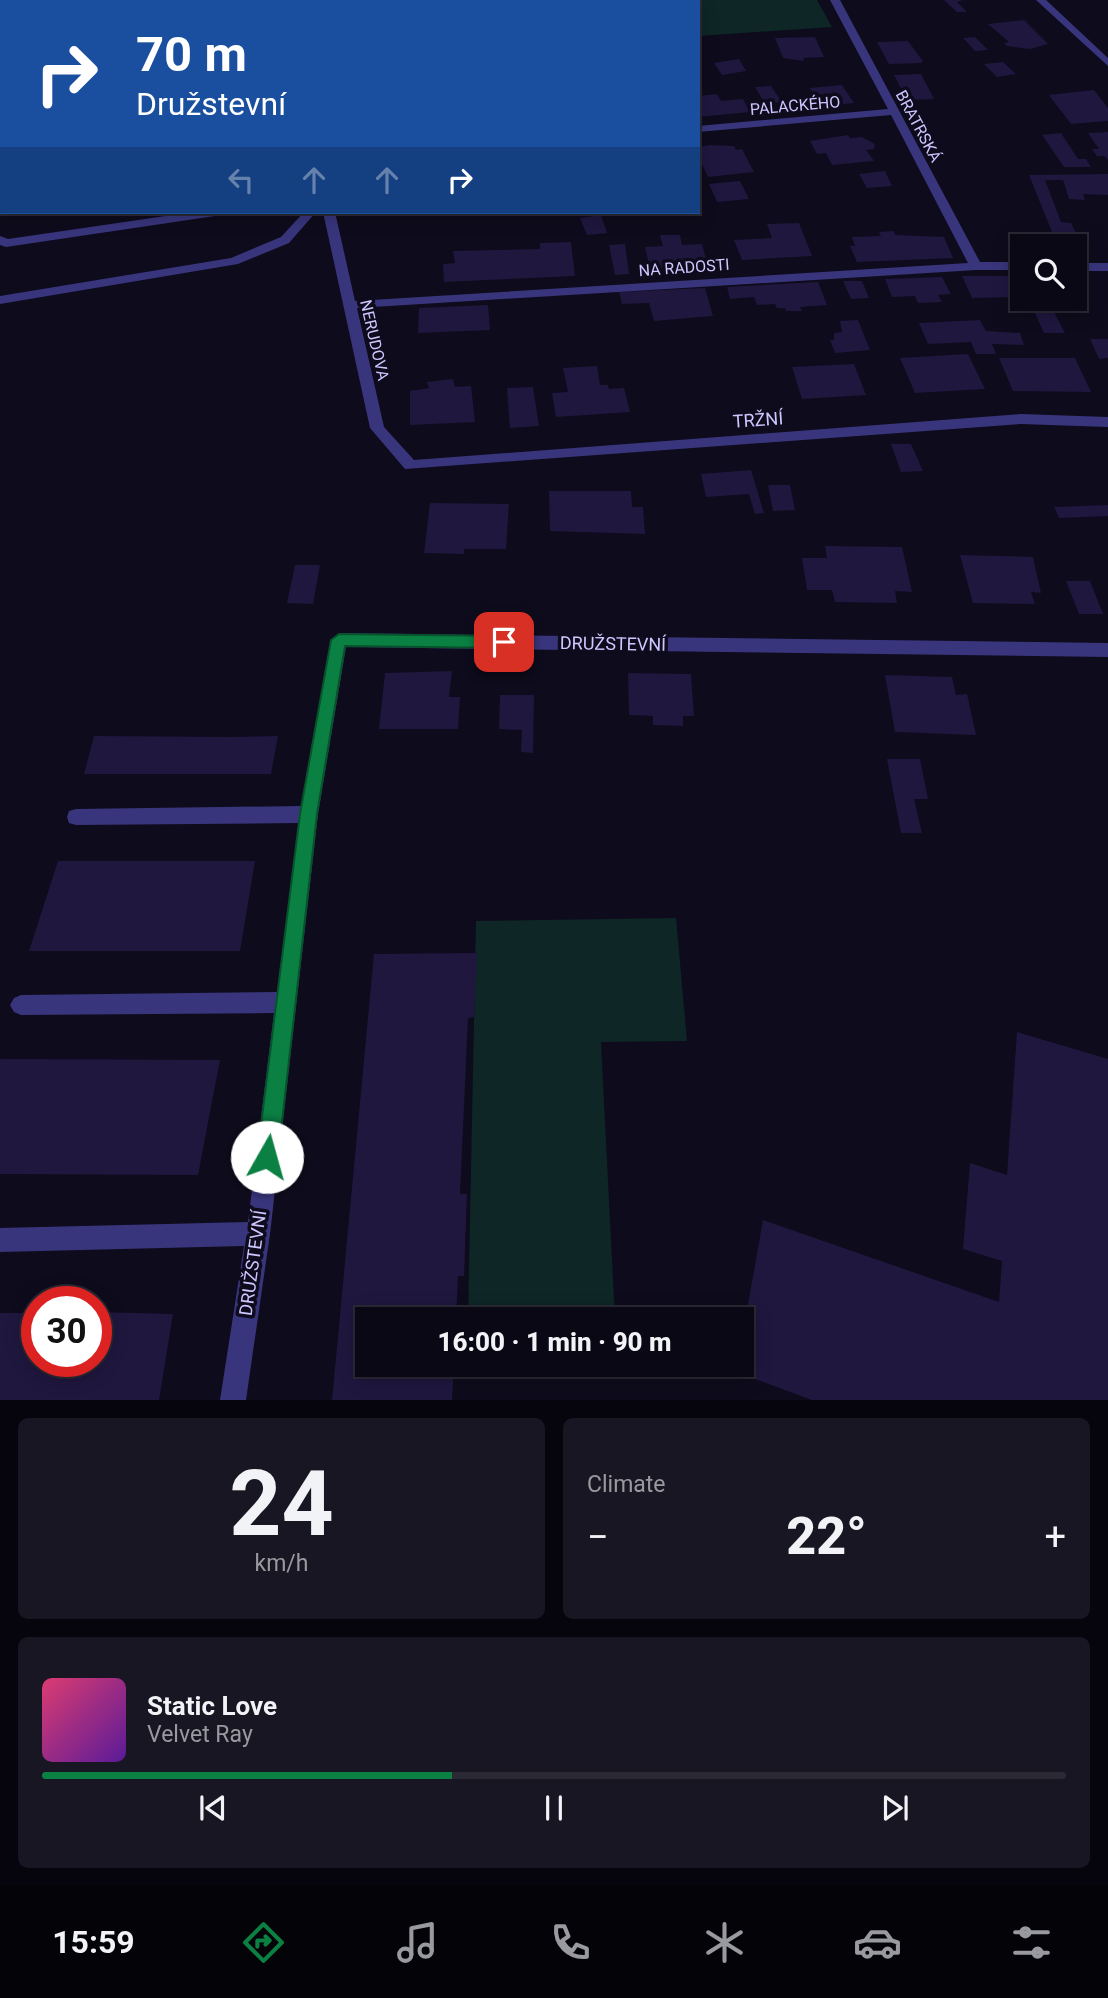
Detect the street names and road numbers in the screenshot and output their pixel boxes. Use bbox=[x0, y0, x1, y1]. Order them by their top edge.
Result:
street label: BRATRSKÁ bbox=[892, 87, 946, 166]
street label: PALACKÉHO bbox=[749, 92, 841, 119]
street label: NA RADOSTI bbox=[638, 255, 730, 280]
street label: NERUDOVA bbox=[356, 298, 393, 383]
street label: TRŽNÍ bbox=[732, 407, 785, 432]
street label: DRUŽSTEVNÍ bbox=[560, 632, 667, 655]
street label: DRUŽSTEVNÍ bbox=[235, 1208, 270, 1317]

